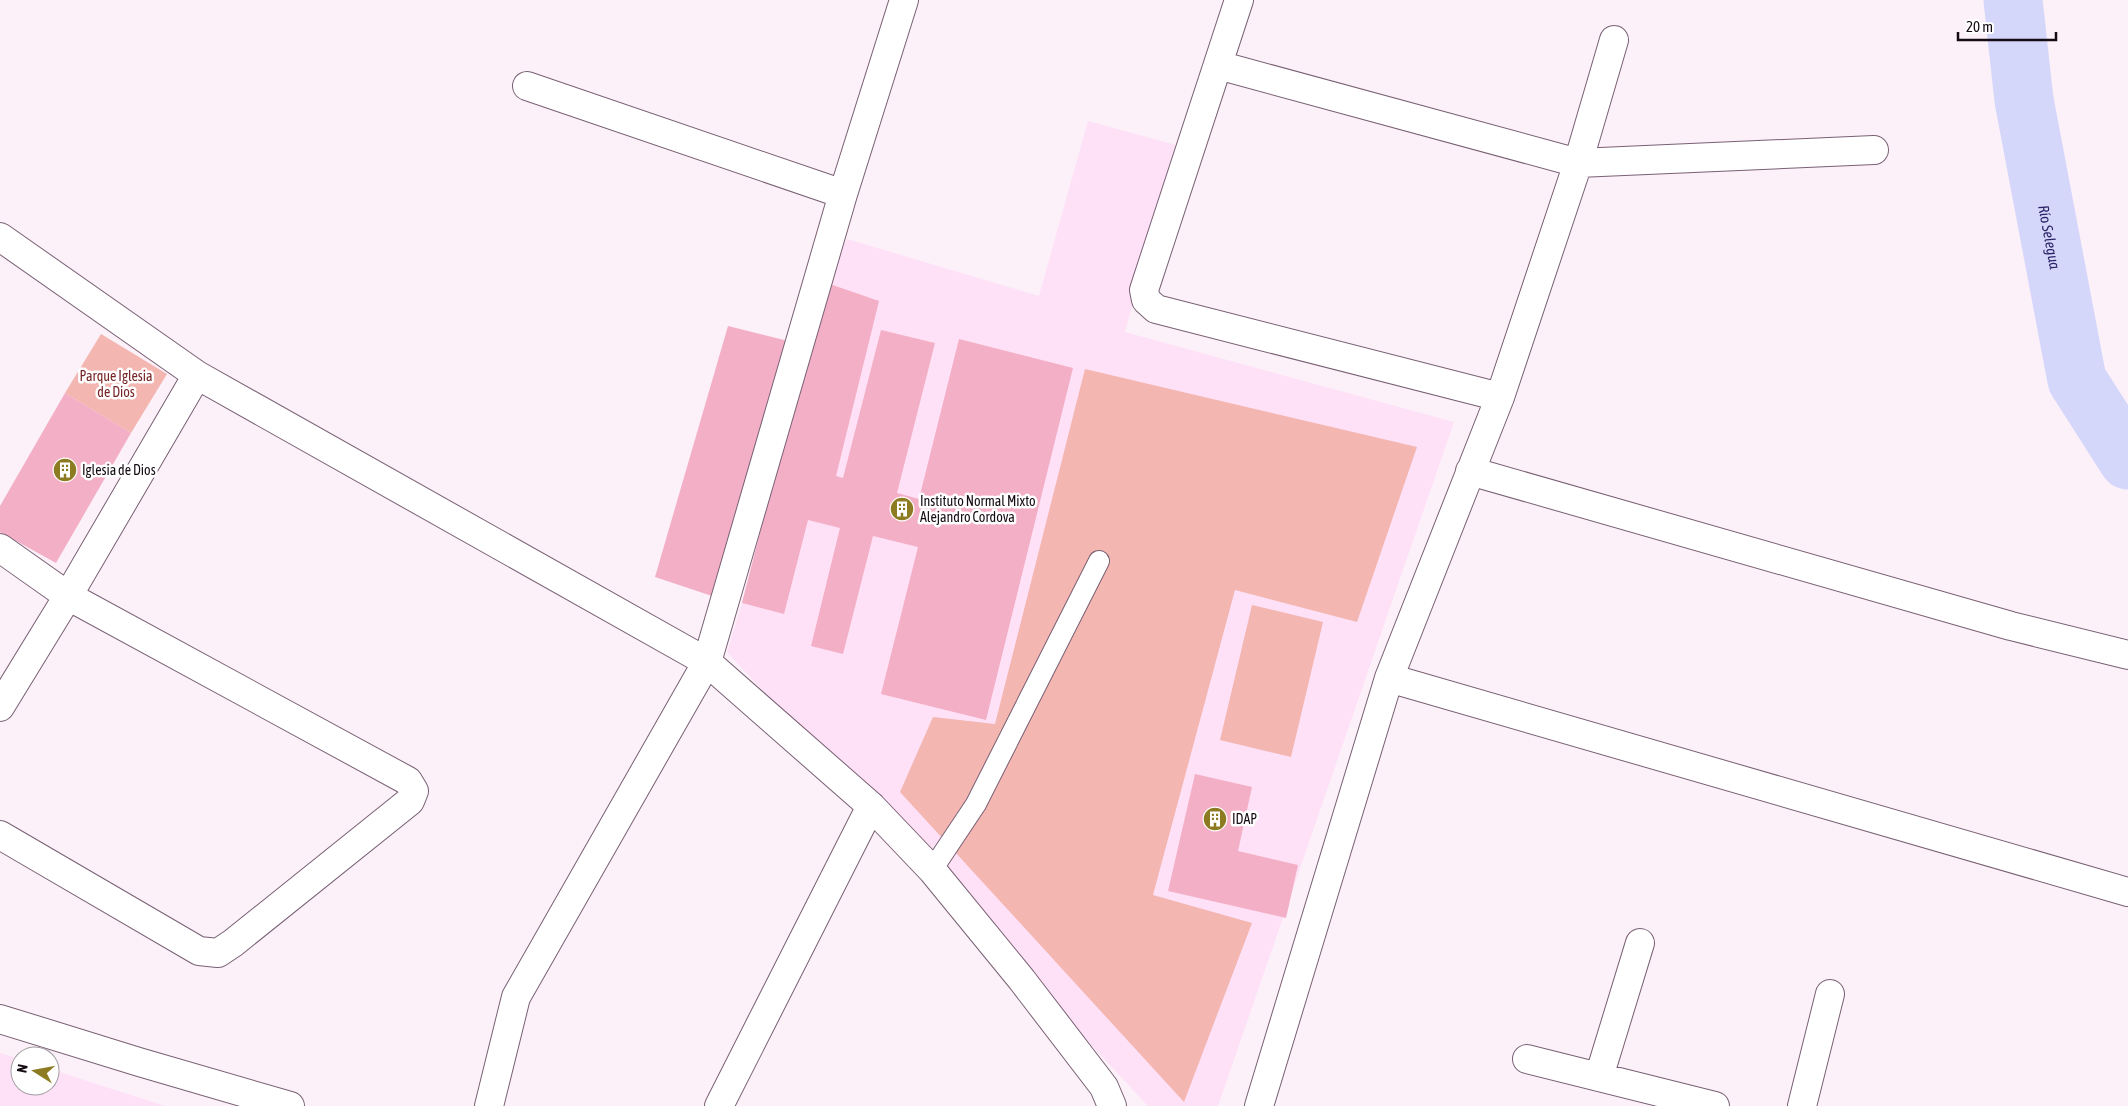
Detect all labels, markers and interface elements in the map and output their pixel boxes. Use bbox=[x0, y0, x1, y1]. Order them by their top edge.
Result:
scale bar bbox=[1958, 10, 2056, 42]
text: 20 m bbox=[1966, 18, 1993, 35]
water label: Río Selegua bbox=[2036, 204, 2064, 270]
park label: Parque Iglesia de Dios bbox=[79, 368, 153, 400]
building icon: Iglesia de Dios bbox=[52, 457, 78, 483]
place label: Iglesia de Dios bbox=[82, 462, 156, 478]
place label: Instituto Normal Mixto Alejandro Cordova bbox=[920, 493, 1036, 525]
building icon: Instituto Normal Mixto Alejandro Cordova bbox=[889, 496, 915, 522]
building icon: IDAP bbox=[1202, 806, 1228, 832]
place label: IDAP bbox=[1232, 811, 1257, 827]
north arrow bbox=[10, 1046, 60, 1096]
text: N bbox=[14, 1063, 31, 1074]

